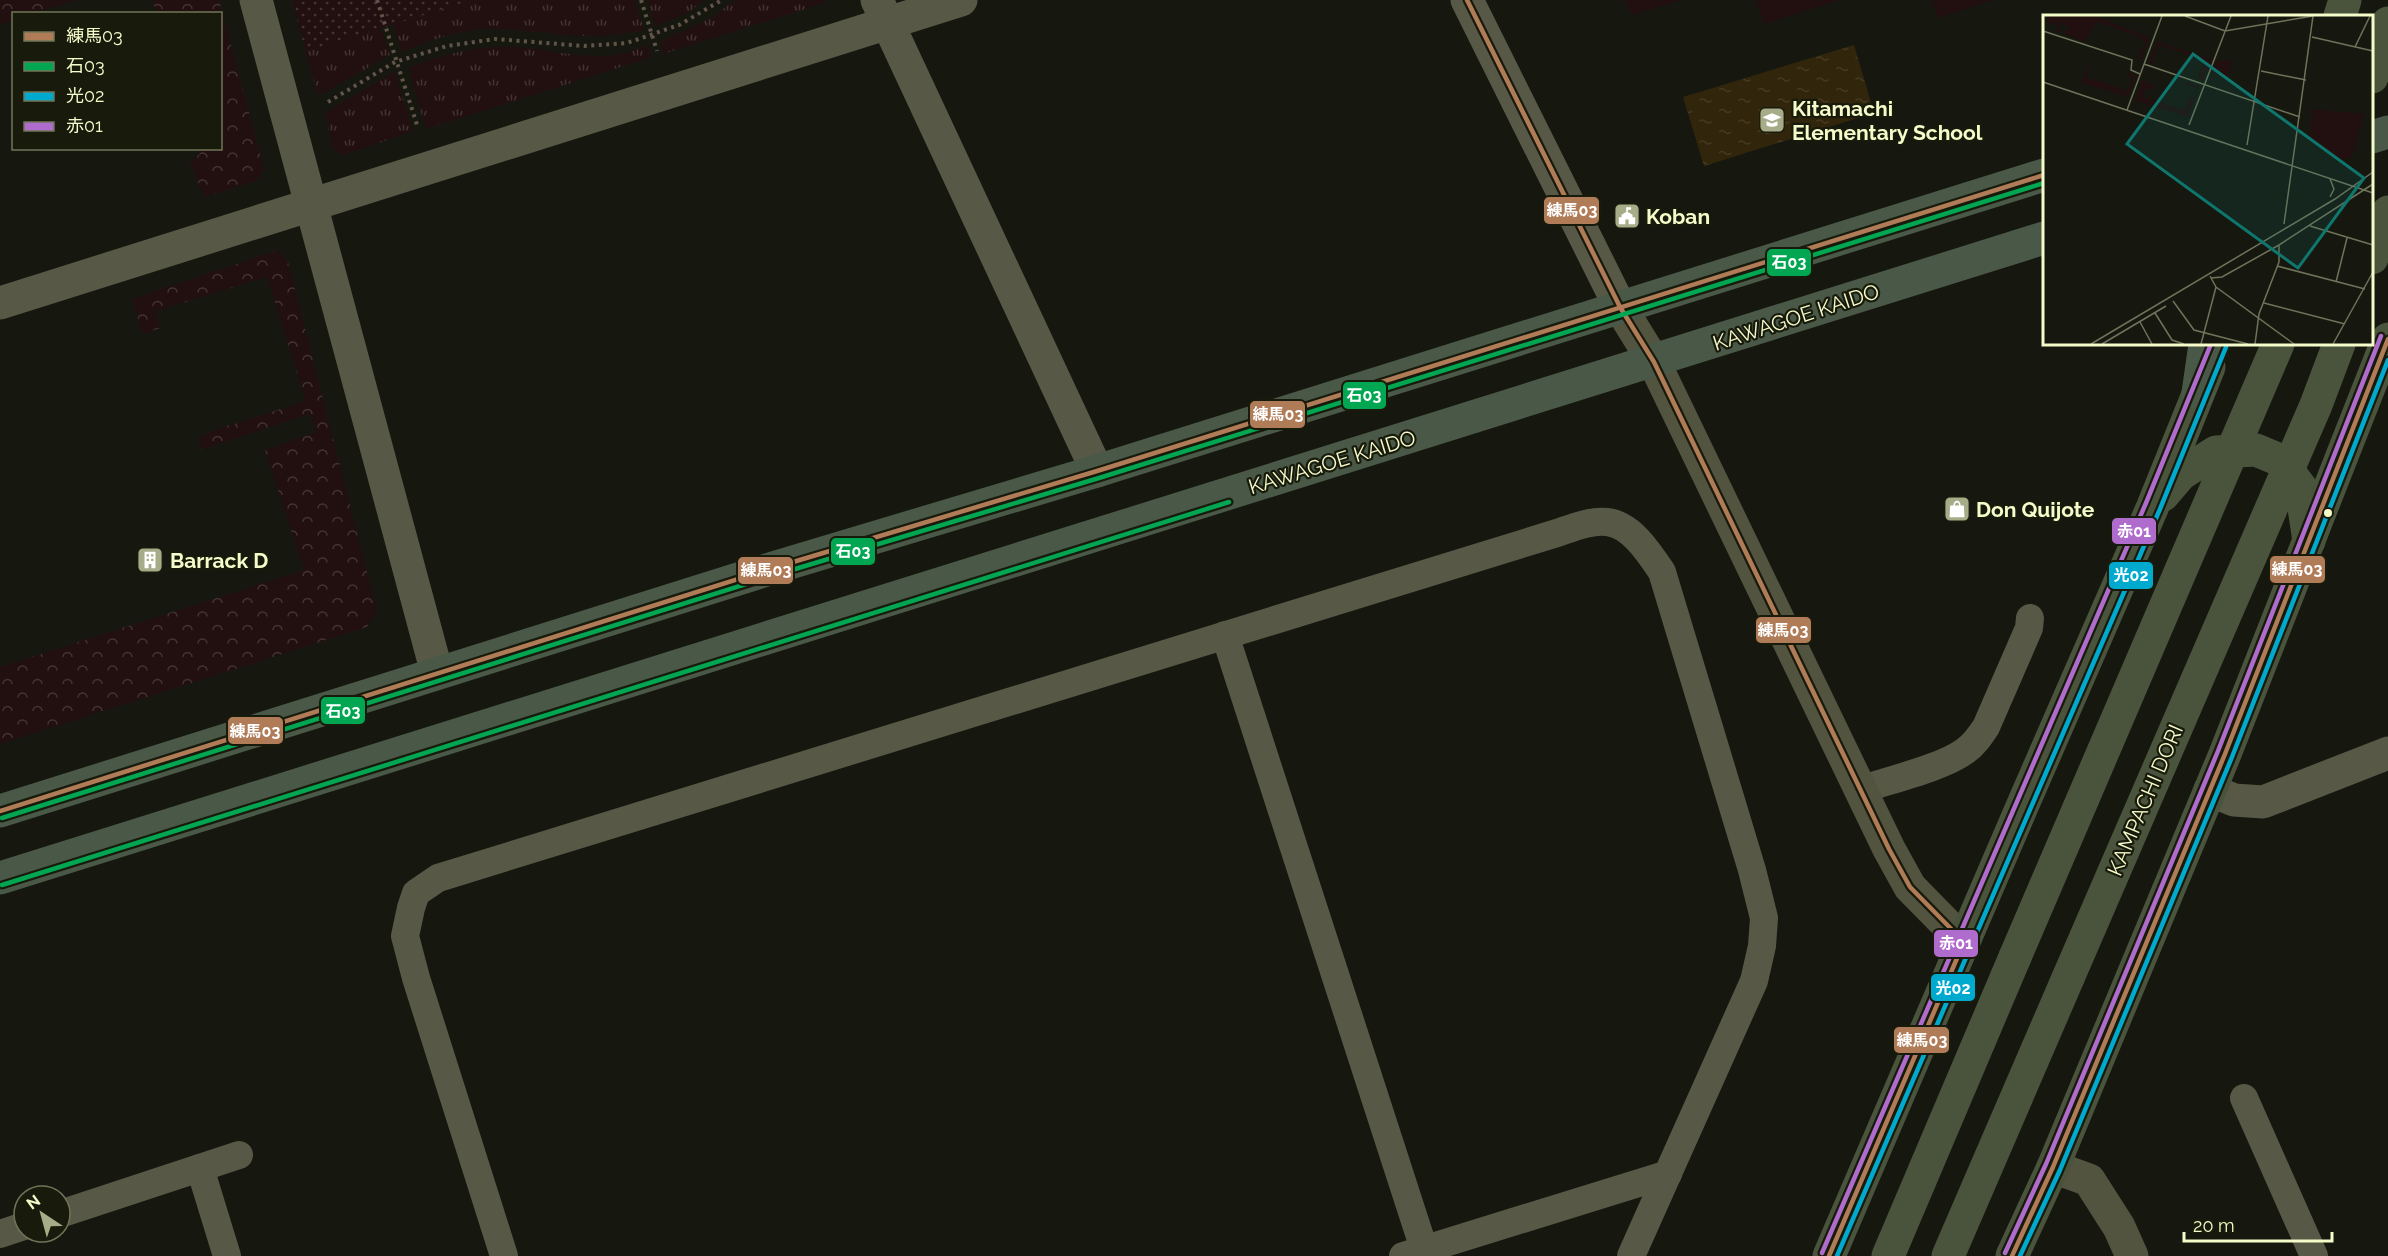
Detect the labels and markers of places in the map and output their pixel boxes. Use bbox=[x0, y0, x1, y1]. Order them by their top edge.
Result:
place label: Kitamachi Elementary School bbox=[1792, 96, 1983, 145]
school or university icon: Kitamachi Elementary School bbox=[1757, 105, 1787, 135]
public building icon: Koban bbox=[1612, 201, 1642, 231]
place label: Koban bbox=[1646, 204, 1710, 229]
shop icon: Don Quijote bbox=[1942, 494, 1972, 524]
place label: Don Quijote bbox=[1976, 497, 2095, 522]
unlabelled marker bbox=[2322, 507, 2334, 519]
building icon: Barrack D bbox=[135, 545, 165, 575]
place label: Barrack D bbox=[170, 548, 268, 573]

